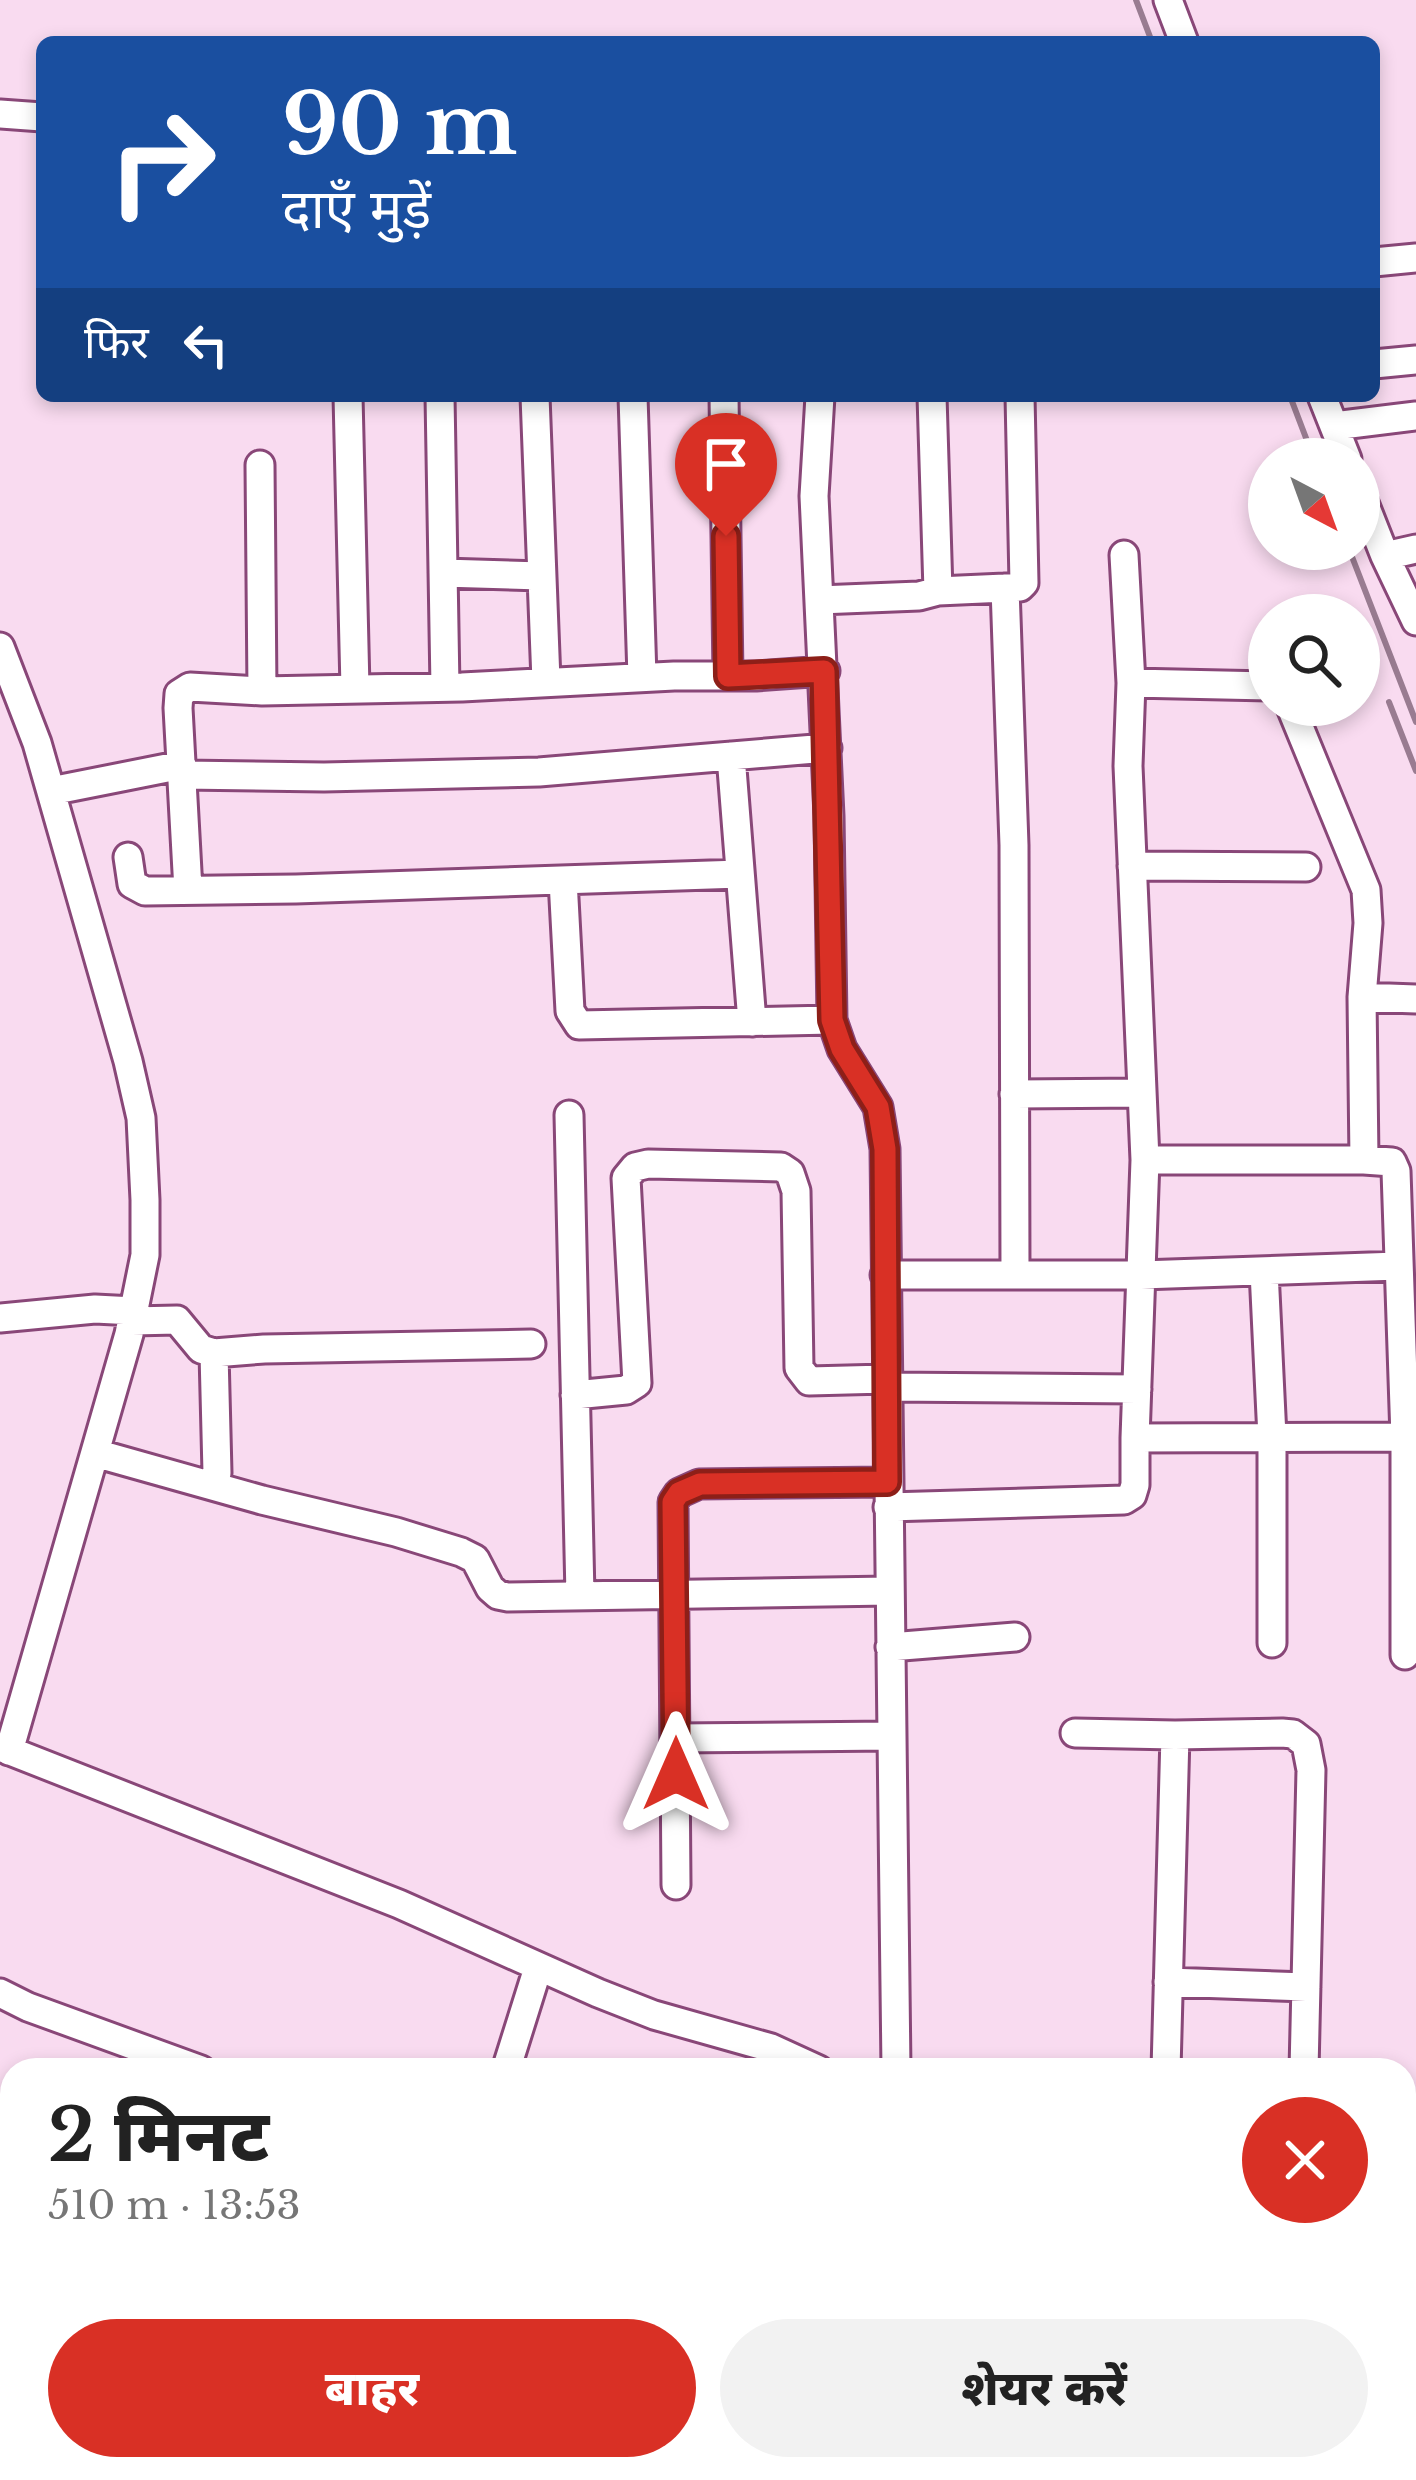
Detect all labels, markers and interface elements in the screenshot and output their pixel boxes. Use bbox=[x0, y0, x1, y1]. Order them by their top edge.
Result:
text: 90 m bbox=[282, 73, 517, 177]
icon: right bbox=[84, 84, 240, 240]
text: दाएँ मुड़ें bbox=[282, 176, 431, 243]
icon: left bbox=[173, 312, 239, 378]
text: फिर bbox=[84, 314, 149, 370]
pin bbox=[675, 413, 777, 536]
icon: arrive bbox=[693, 431, 759, 497]
north arrow bbox=[1248, 438, 1380, 570]
map controls bbox=[1248, 438, 1380, 726]
button: search bbox=[1248, 594, 1380, 726]
position arrow bbox=[613, 1711, 739, 1837]
text: 2 मिनट bbox=[48, 2091, 269, 2180]
button: close bbox=[1242, 2097, 1368, 2223]
text: 510 m · 13:53 bbox=[48, 2181, 301, 2230]
button: बाहर bbox=[48, 2319, 696, 2457]
button: शेयर करें bbox=[720, 2319, 1368, 2457]

